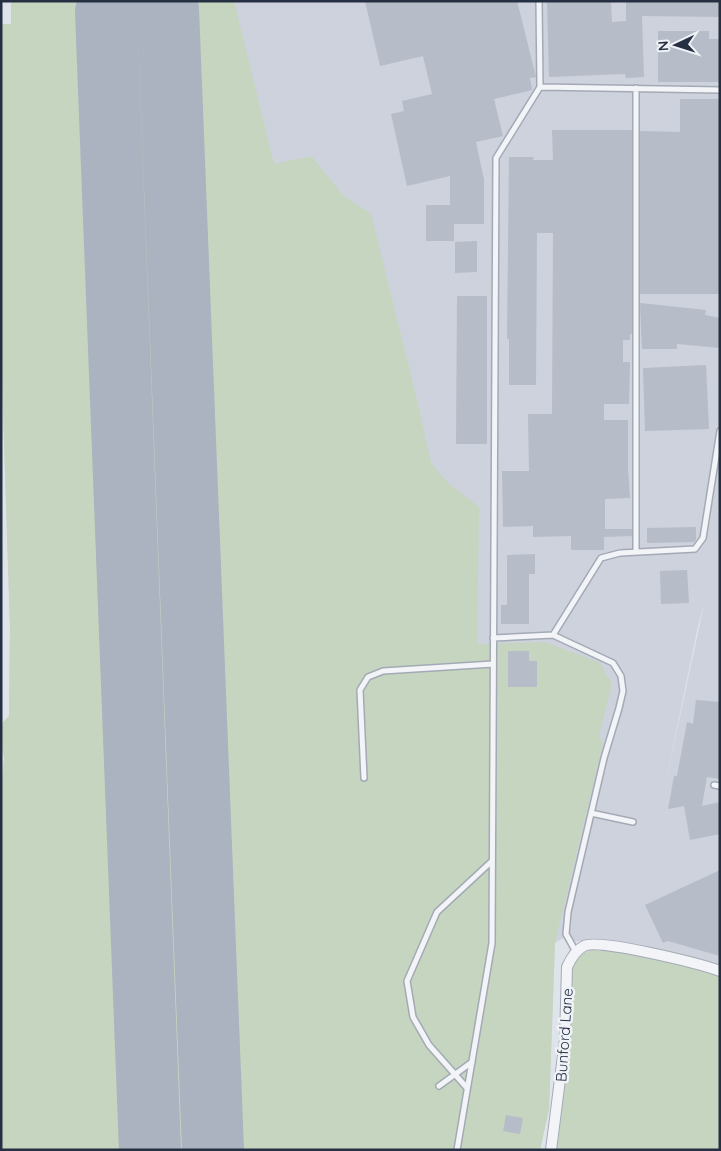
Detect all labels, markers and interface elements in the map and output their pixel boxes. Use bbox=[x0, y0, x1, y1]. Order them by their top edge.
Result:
north arrow bbox=[651, 20, 701, 70]
text: N bbox=[654, 40, 672, 52]
street label: Bunford Lane bbox=[551, 988, 577, 1082]

